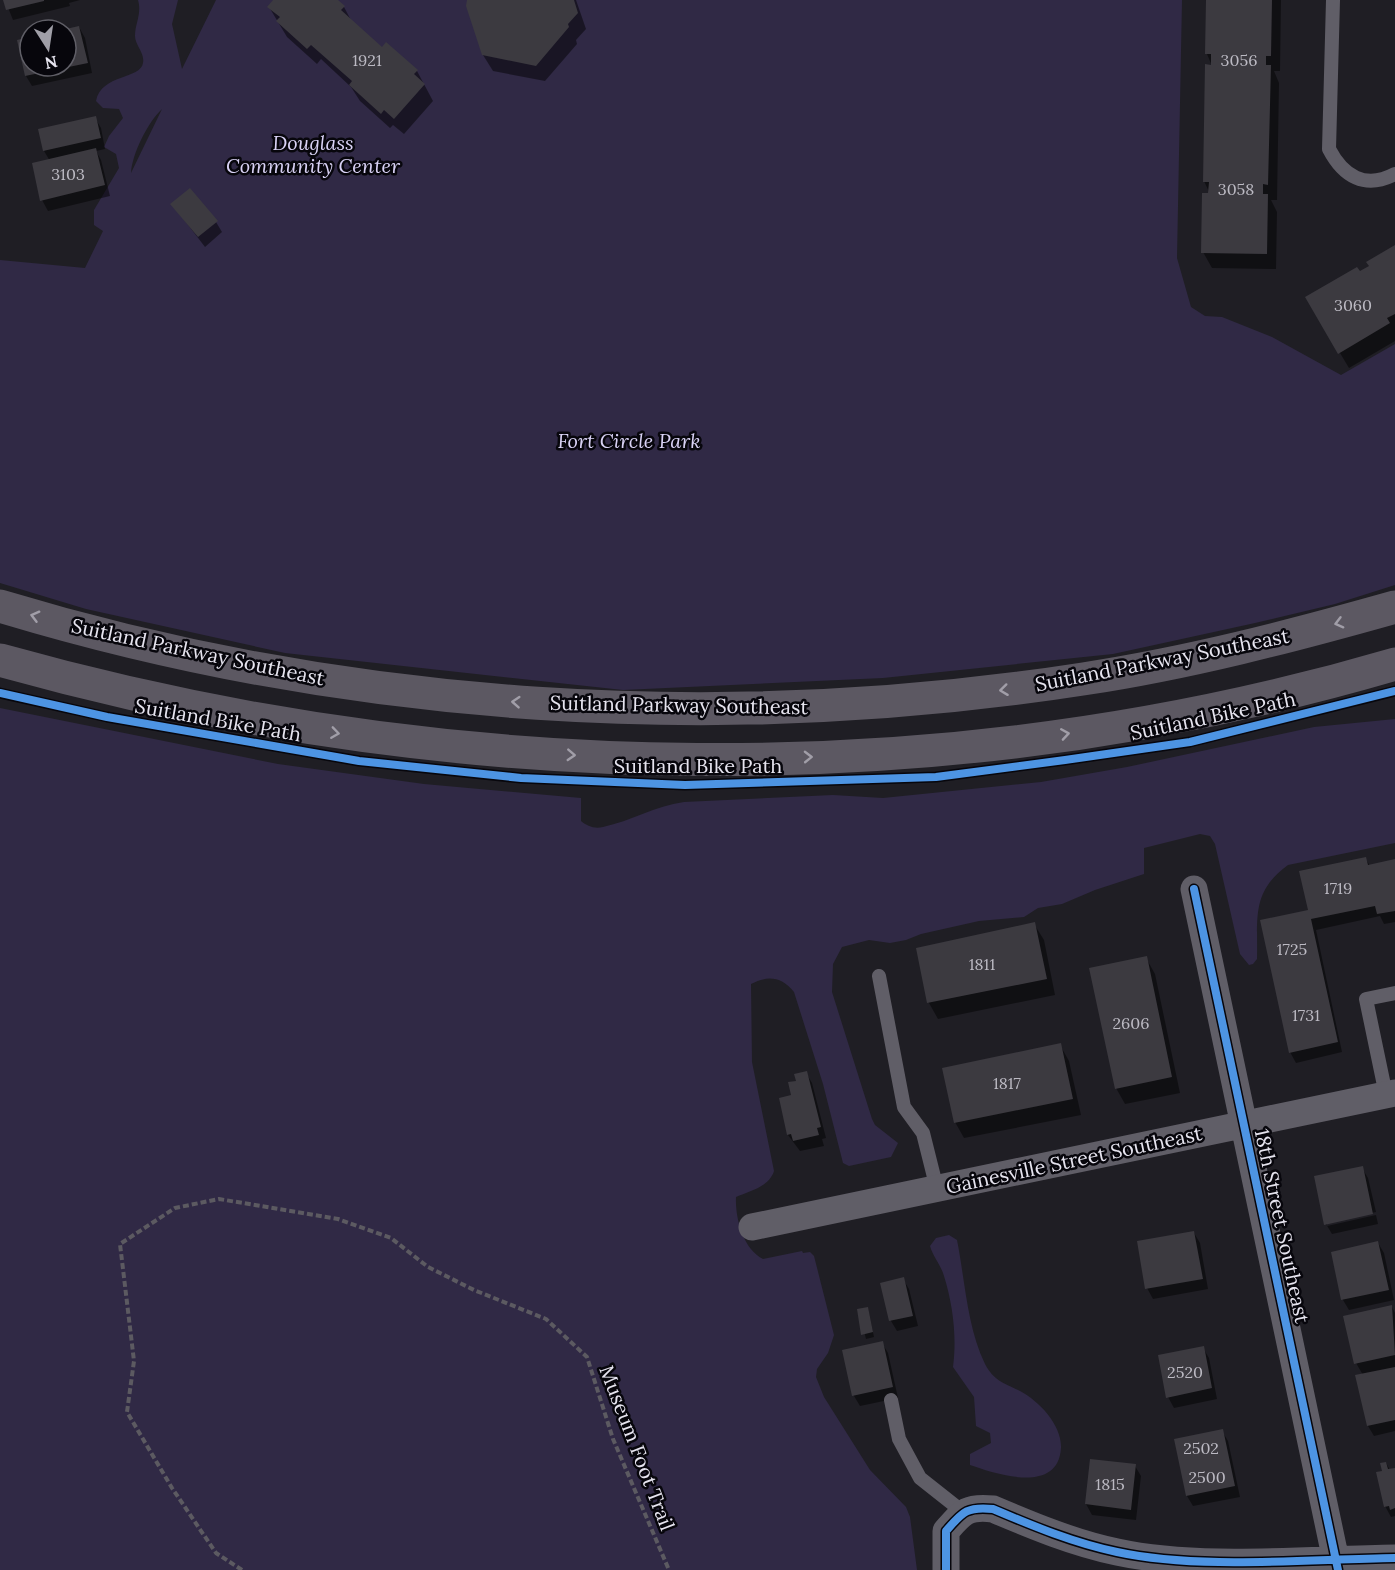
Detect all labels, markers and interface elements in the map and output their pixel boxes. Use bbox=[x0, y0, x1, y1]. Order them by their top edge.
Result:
north arrow bbox=[18, 18, 78, 78]
house number: 1921 bbox=[352, 50, 382, 70]
house number: 3056 bbox=[1221, 50, 1257, 70]
text: N bbox=[43, 52, 59, 74]
park label: Douglass Community Center bbox=[226, 130, 401, 178]
house number: 3103 bbox=[51, 164, 85, 184]
house number: 3058 bbox=[1218, 179, 1254, 199]
house number: 3060 bbox=[1334, 295, 1372, 315]
park label: Fort Circle Park bbox=[557, 428, 701, 453]
one-way arrow bbox=[30, 611, 41, 623]
street label: Suitland Parkway Southeast bbox=[69, 612, 327, 691]
one-way arrow bbox=[1334, 615, 1344, 628]
street label: Suitland Parkway Southeast bbox=[1033, 623, 1291, 696]
one-way arrow bbox=[999, 683, 1008, 696]
street label: Suitland Bike Path bbox=[1128, 686, 1298, 745]
street label: Suitland Parkway Southeast bbox=[550, 690, 809, 719]
street label: Suitland Bike Path bbox=[133, 693, 303, 746]
one-way arrow bbox=[511, 696, 520, 709]
one-way arrow bbox=[330, 726, 340, 739]
one-way arrow bbox=[1060, 728, 1069, 740]
one-way arrow bbox=[566, 749, 575, 762]
one-way arrow bbox=[803, 751, 812, 763]
street label: Suitland Bike Path bbox=[614, 753, 782, 778]
house number: 1719 bbox=[1324, 878, 1352, 898]
house number: 1725 bbox=[1277, 939, 1307, 959]
house number: 1811 bbox=[969, 954, 995, 974]
house number: 1731 bbox=[1292, 1005, 1320, 1025]
house number: 2606 bbox=[1112, 1013, 1150, 1033]
house number: 1817 bbox=[993, 1073, 1022, 1093]
street label: Gainesville Street Southeast bbox=[944, 1120, 1204, 1199]
street label: 18th Street Southeast bbox=[1250, 1126, 1315, 1326]
street label: Museum Foot Trail bbox=[594, 1362, 680, 1534]
house number: 2520 bbox=[1167, 1362, 1203, 1382]
house number: 2502 bbox=[1183, 1438, 1219, 1458]
house number: 2500 bbox=[1188, 1467, 1226, 1487]
house number: 1815 bbox=[1095, 1474, 1125, 1494]

